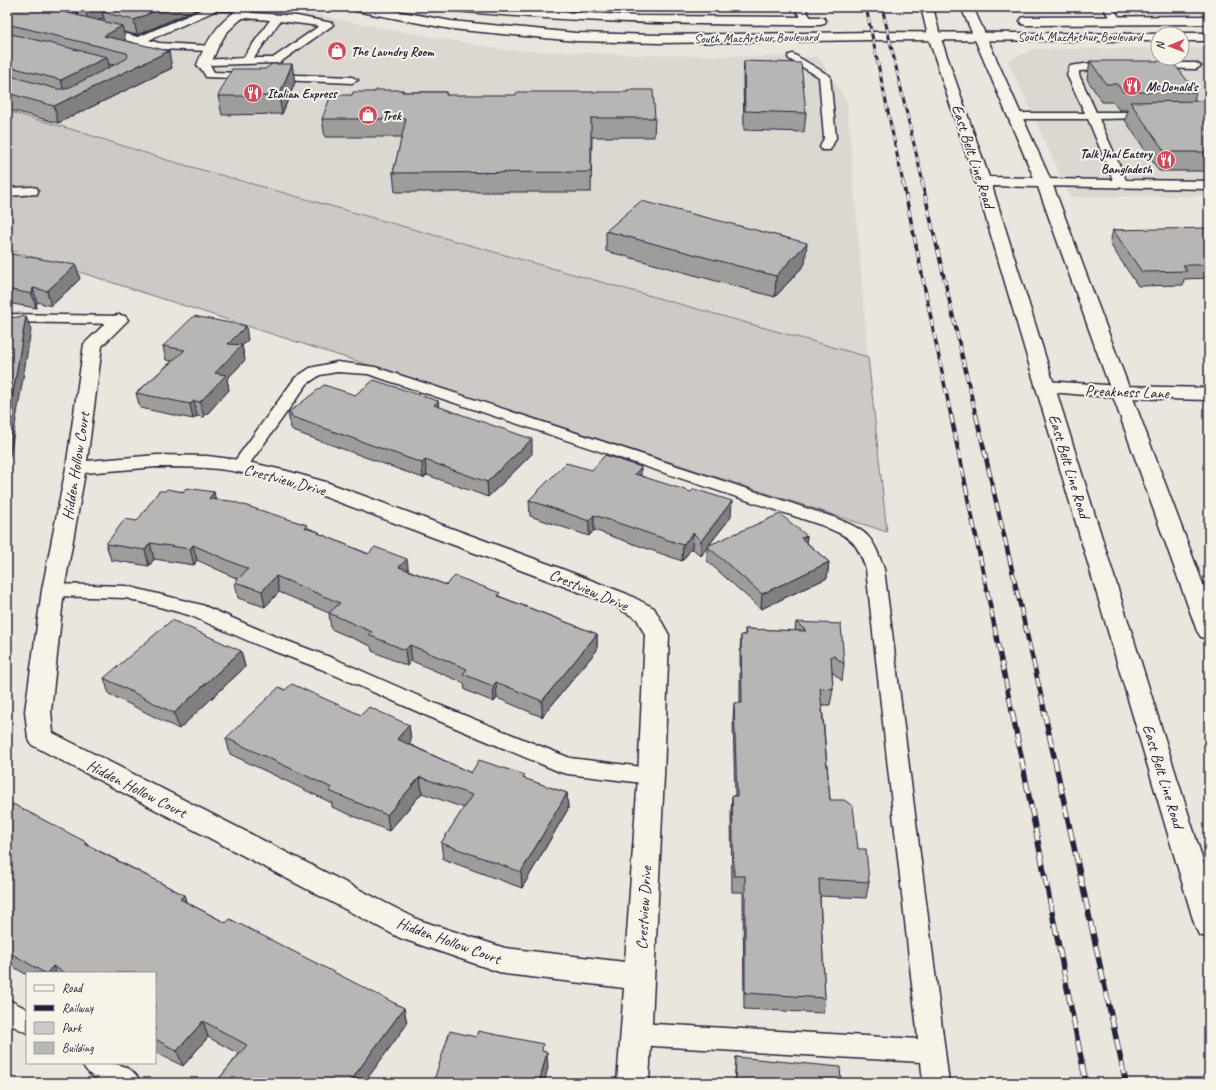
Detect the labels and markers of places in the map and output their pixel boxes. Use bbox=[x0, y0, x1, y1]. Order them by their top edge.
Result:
shop icon: The Laundry Room bbox=[326, 40, 348, 62]
place label: The Laundry Room bbox=[351, 44, 434, 60]
restaurant icon: McDonald's bbox=[1121, 75, 1143, 97]
place label: McDonald's bbox=[1146, 79, 1199, 95]
restaurant icon: Italian Express bbox=[242, 82, 264, 104]
place label: Italian Express bbox=[267, 86, 338, 102]
shop icon: Trek bbox=[357, 104, 379, 126]
place label: Trek bbox=[382, 108, 402, 124]
place label: Talk Jhal Eatery Bangladesh bbox=[1080, 146, 1154, 177]
restaurant icon: Talk Jhal Eatery Bangladesh bbox=[1155, 149, 1177, 171]

